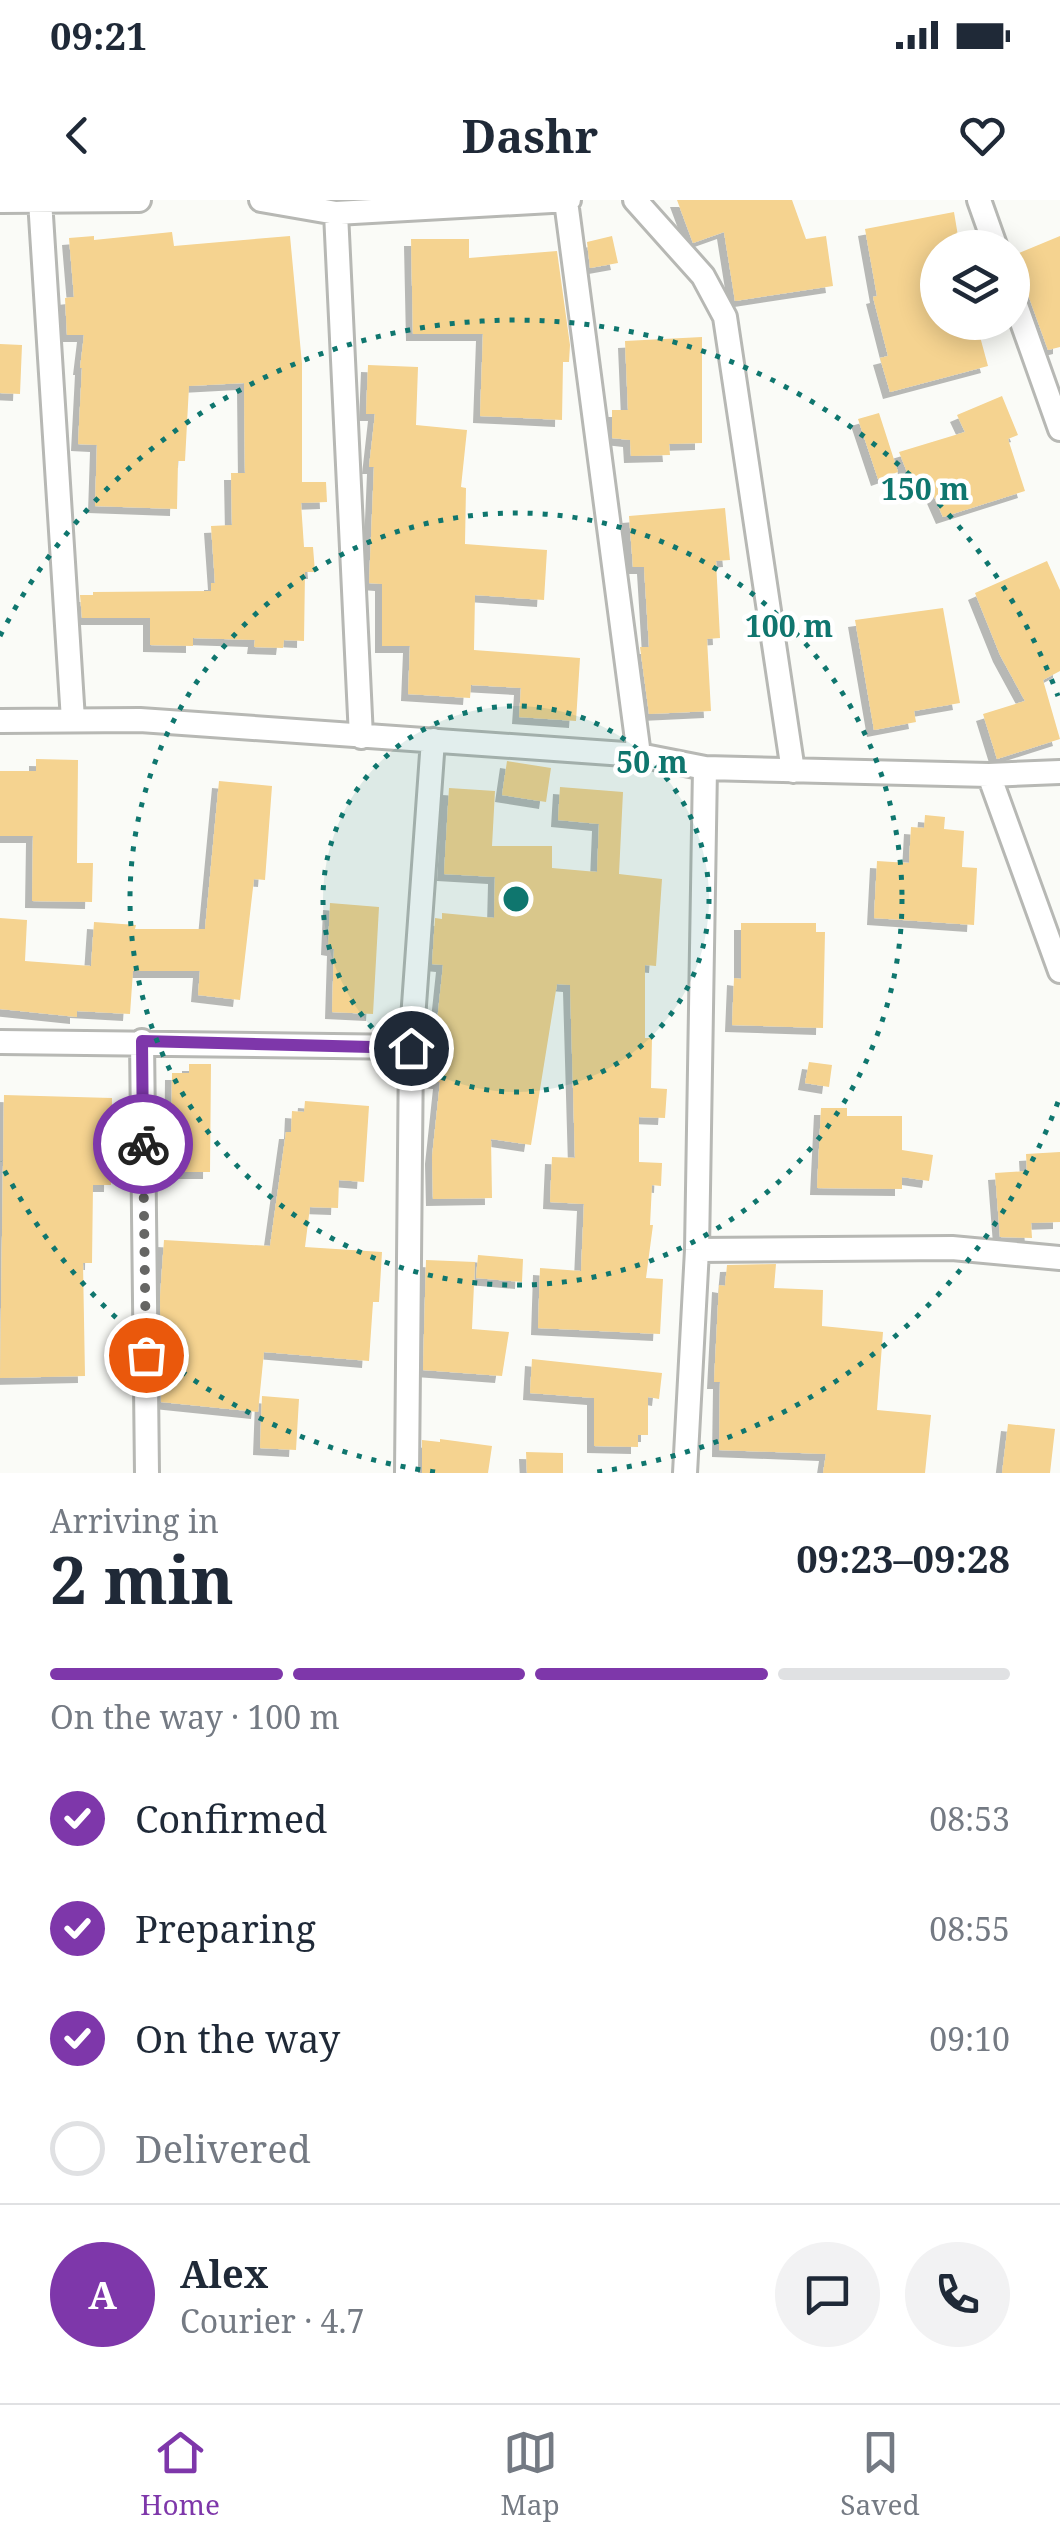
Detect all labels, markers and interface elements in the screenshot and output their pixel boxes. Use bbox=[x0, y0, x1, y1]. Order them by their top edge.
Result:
text: 09:21 bbox=[50, 9, 147, 61]
text: Dashr bbox=[462, 105, 598, 166]
icon: back bbox=[50, 108, 105, 163]
icon: heart bbox=[955, 108, 1010, 163]
map controls bbox=[920, 230, 1030, 340]
button: layers bbox=[920, 230, 1030, 340]
text: 150 m bbox=[881, 468, 969, 509]
text: 100 m bbox=[745, 605, 833, 646]
text: 50 m bbox=[616, 741, 688, 782]
centre of rings bbox=[498, 881, 534, 917]
pin bbox=[369, 1006, 454, 1091]
icon: home bbox=[384, 1021, 439, 1076]
courier bbox=[93, 1094, 193, 1194]
icon: bike bbox=[116, 1117, 171, 1172]
pin bbox=[104, 1313, 189, 1398]
icon: bag bbox=[119, 1328, 174, 1383]
text: Arriving in bbox=[50, 1499, 219, 1542]
text: 09:23–09:28 bbox=[796, 1532, 1010, 1584]
text: 2 min bbox=[50, 1535, 234, 1623]
text: On the way · 100 m bbox=[50, 1695, 340, 1738]
icon: check bbox=[50, 1791, 105, 1846]
text: Confirmed bbox=[135, 1792, 327, 1844]
text: 08:53 bbox=[929, 1797, 1010, 1840]
icon: check bbox=[50, 1901, 105, 1956]
text: Preparing bbox=[135, 1902, 316, 1954]
text: 08:55 bbox=[929, 1907, 1010, 1950]
icon: check bbox=[50, 2011, 105, 2066]
text: On the way bbox=[135, 2012, 340, 2064]
text: 09:10 bbox=[929, 2017, 1010, 2060]
text: Delivered bbox=[135, 2122, 311, 2174]
button: chat bbox=[775, 2242, 880, 2347]
button: phone bbox=[905, 2242, 1010, 2347]
text: Alex bbox=[180, 2247, 268, 2299]
text: A bbox=[88, 2268, 117, 2320]
text: Courier · 4.7 bbox=[180, 2299, 364, 2342]
tab: Home bbox=[140, 2425, 220, 2523]
tab: Map bbox=[501, 2425, 560, 2523]
tab: Saved bbox=[840, 2425, 920, 2523]

